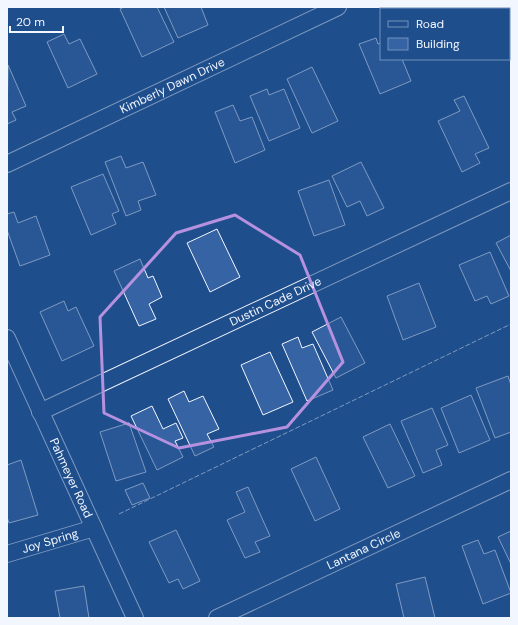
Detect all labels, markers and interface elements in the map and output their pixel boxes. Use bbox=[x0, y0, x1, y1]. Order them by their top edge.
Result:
scale bar bbox=[10, 8, 63, 34]
legend bbox=[380, 8, 510, 60]
text: 20 m bbox=[16, 14, 45, 30]
text: Road bbox=[416, 16, 444, 32]
text: Building bbox=[416, 36, 460, 52]
street label: Kimberly Dawn Drive bbox=[117, 54, 228, 117]
street label: Dustin Cade Drive bbox=[227, 273, 324, 330]
street label: Pahmeyer Road bbox=[46, 436, 96, 520]
street label: Joy Spring bbox=[20, 525, 80, 557]
street label: Lantana Circle bbox=[324, 525, 403, 573]

